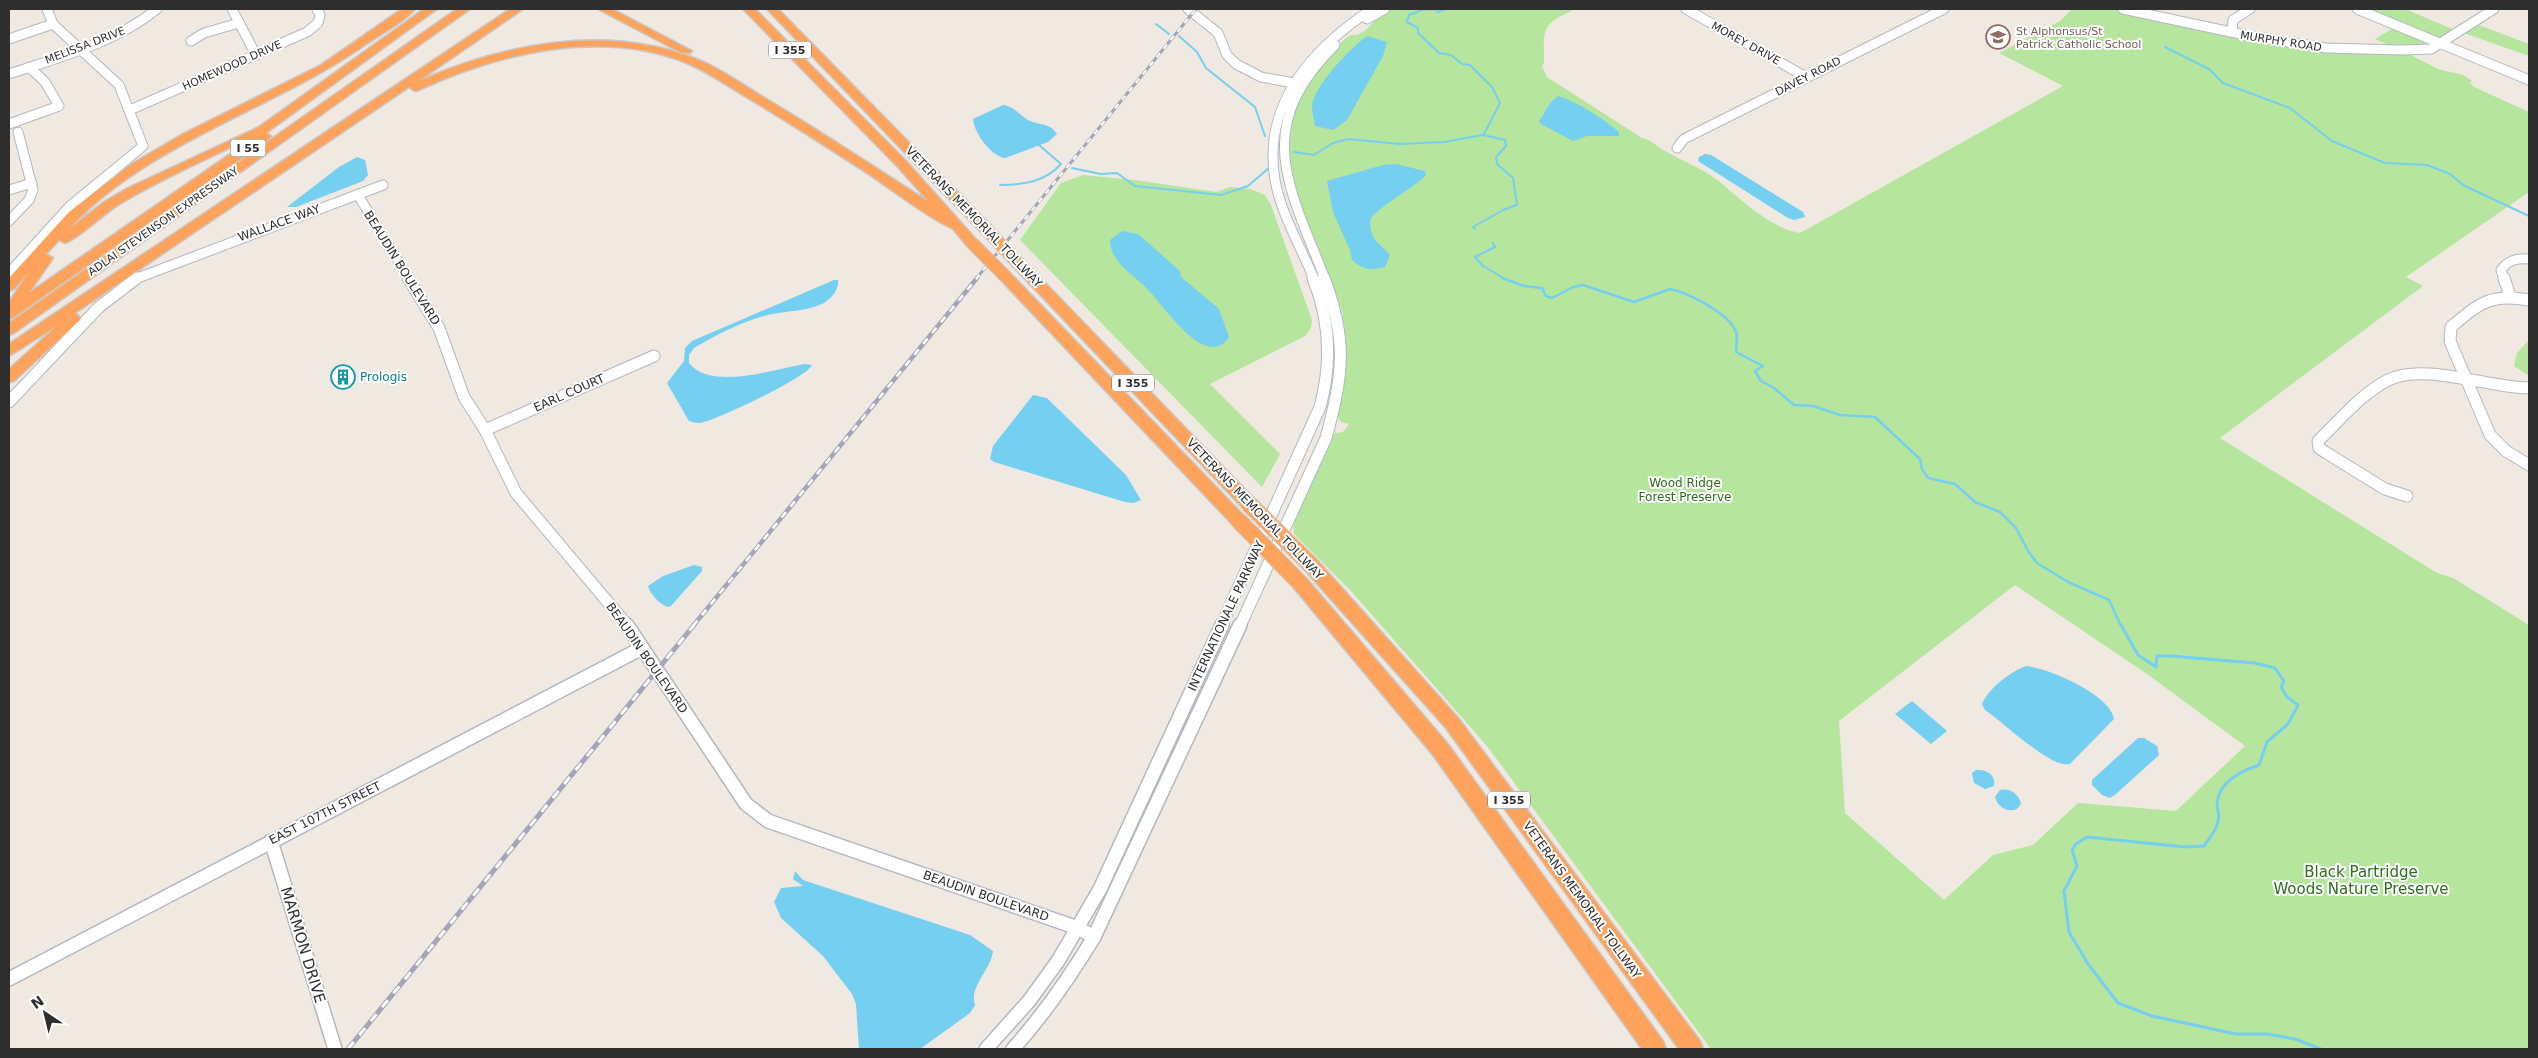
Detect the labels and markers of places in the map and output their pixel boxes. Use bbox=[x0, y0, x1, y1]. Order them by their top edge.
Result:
school or university icon: St Alphonsus/St Patrick Catholic School bbox=[1985, 24, 2011, 50]
place label: St Alphonsus/St Patrick Catholic School bbox=[2016, 25, 2141, 51]
building icon: Prologis bbox=[330, 364, 356, 390]
place label: Prologis bbox=[360, 370, 407, 384]

